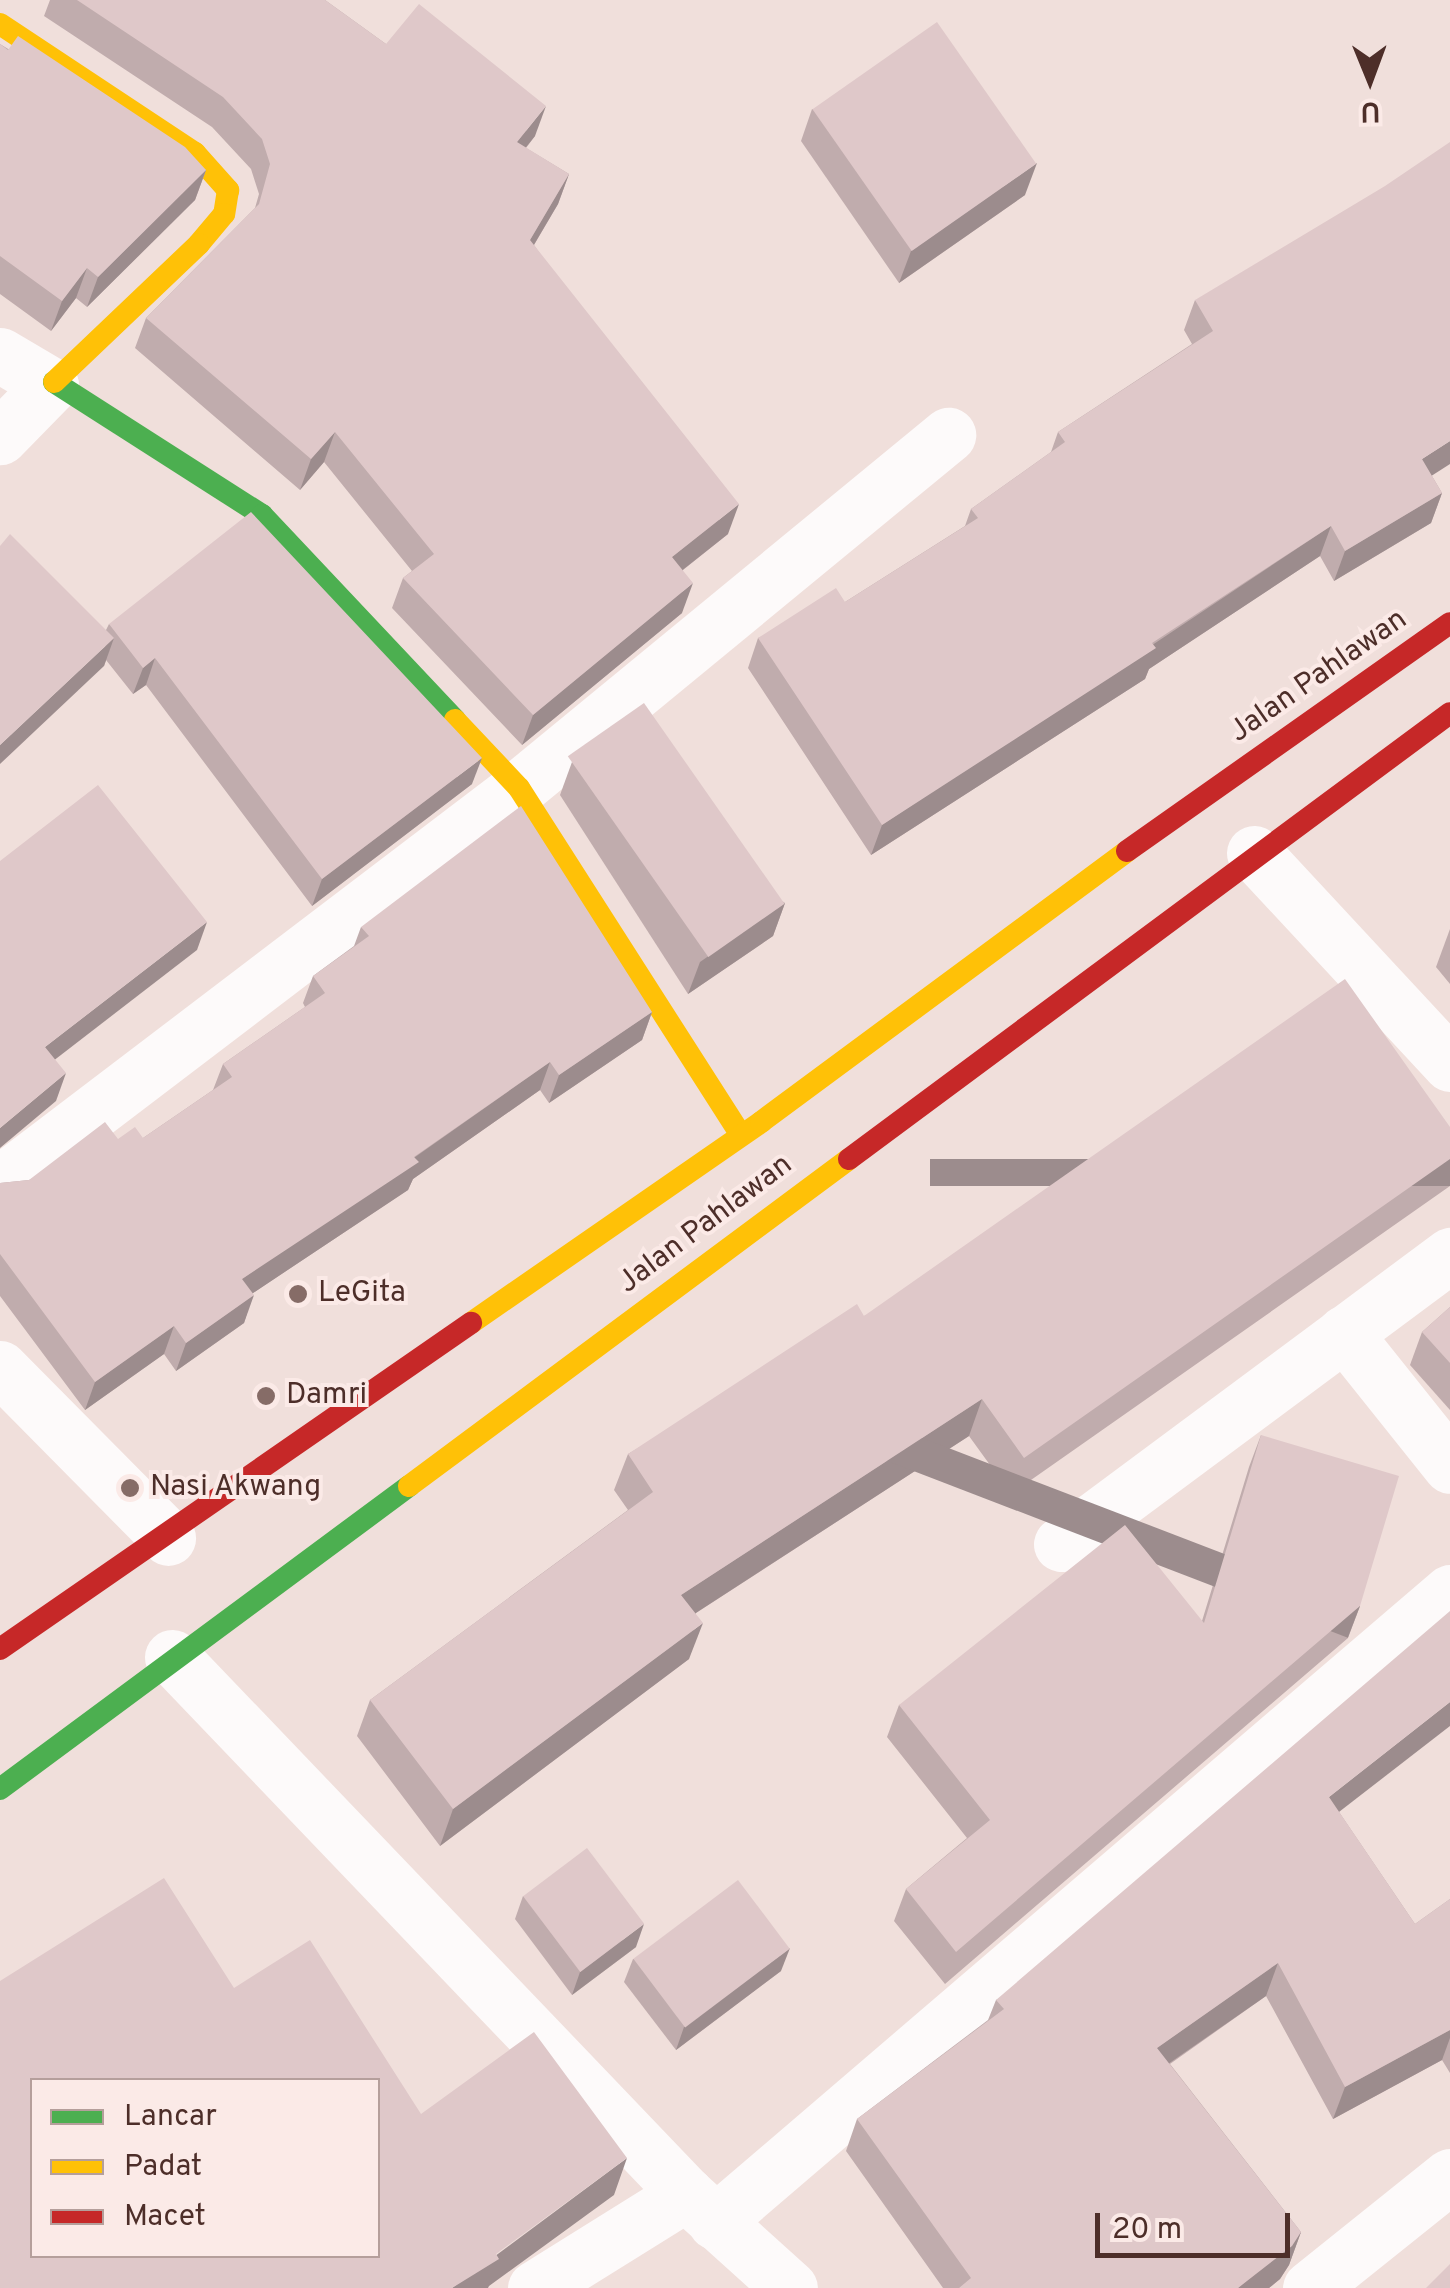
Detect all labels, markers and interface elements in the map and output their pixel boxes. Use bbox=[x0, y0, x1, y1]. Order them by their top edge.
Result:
north arrow bbox=[1320, 30, 1420, 130]
text: U bbox=[1360, 92, 1381, 128]
street label: Jalan Pahlawan bbox=[1223, 602, 1415, 752]
street label: Jalan Pahlawan bbox=[612, 1148, 800, 1302]
place label: LeGita bbox=[318, 1276, 406, 1312]
marker: LeGita bbox=[287, 1283, 309, 1305]
place label: Damri bbox=[286, 1378, 367, 1414]
marker: Damri bbox=[255, 1385, 277, 1407]
place label: Nasi Akwang bbox=[150, 1470, 322, 1506]
marker: Nasi Akwang bbox=[119, 1477, 141, 1499]
legend bbox=[30, 2078, 380, 2258]
text: Lancar bbox=[124, 2099, 217, 2136]
text: Padat bbox=[124, 2149, 202, 2186]
scale bar bbox=[1100, 2193, 1295, 2255]
text: Macet bbox=[124, 2199, 206, 2236]
text: 20 m bbox=[1112, 2212, 1182, 2249]

